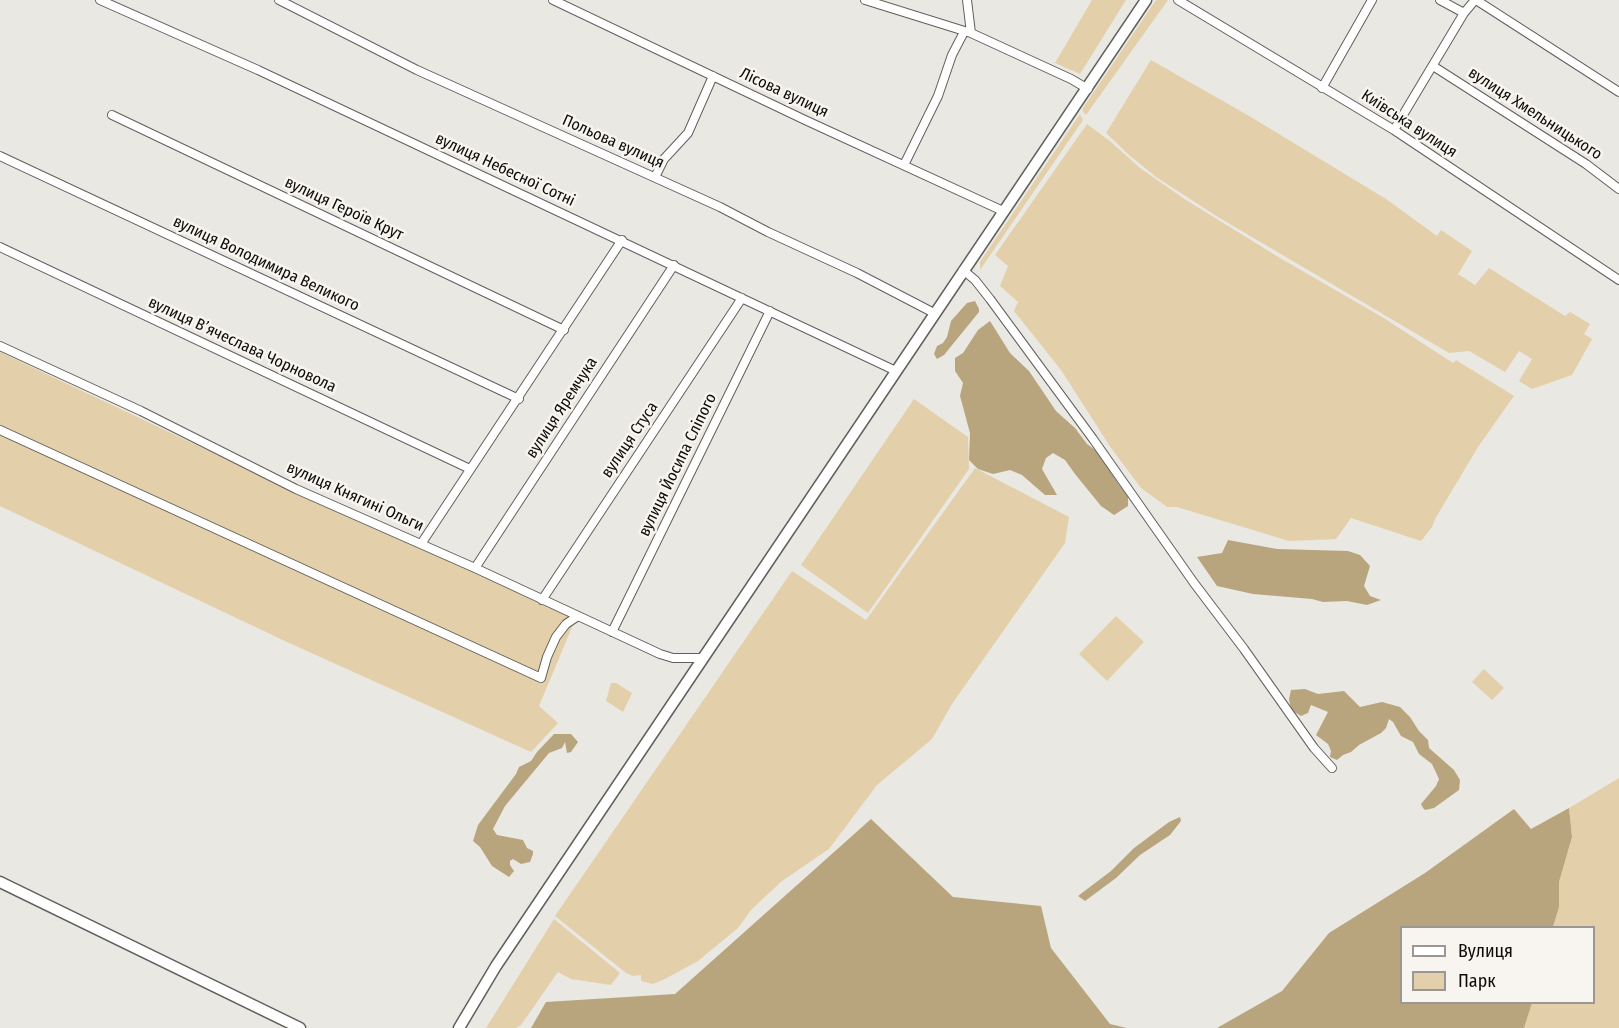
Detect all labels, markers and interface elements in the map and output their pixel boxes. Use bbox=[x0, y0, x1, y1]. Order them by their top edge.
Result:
street label: Лісова вулиця bbox=[736, 64, 832, 122]
street label: вулиця Хмельницького bbox=[1465, 64, 1605, 164]
street label: Київська вулиця bbox=[1358, 86, 1460, 162]
street label: Польова вулиця bbox=[559, 111, 667, 173]
street label: вулиця Небесної Сотні bbox=[432, 129, 578, 211]
street label: вулиця Героїв Крут bbox=[282, 173, 406, 245]
street label: вулиця Володимира Великого bbox=[170, 212, 362, 316]
street label: вулиця Вʼячеслава Чорновола bbox=[145, 293, 339, 397]
street label: вулиця Яремчука bbox=[522, 354, 602, 462]
street label: вулиця Йосипа Сліпого bbox=[635, 390, 721, 540]
street label: вулиця Стуса bbox=[598, 398, 662, 482]
street label: вулиця Княгині Ольги bbox=[283, 458, 427, 536]
legend bbox=[1400, 926, 1595, 1004]
text: Вулиця bbox=[1458, 940, 1513, 962]
text: Парк bbox=[1458, 970, 1496, 992]

